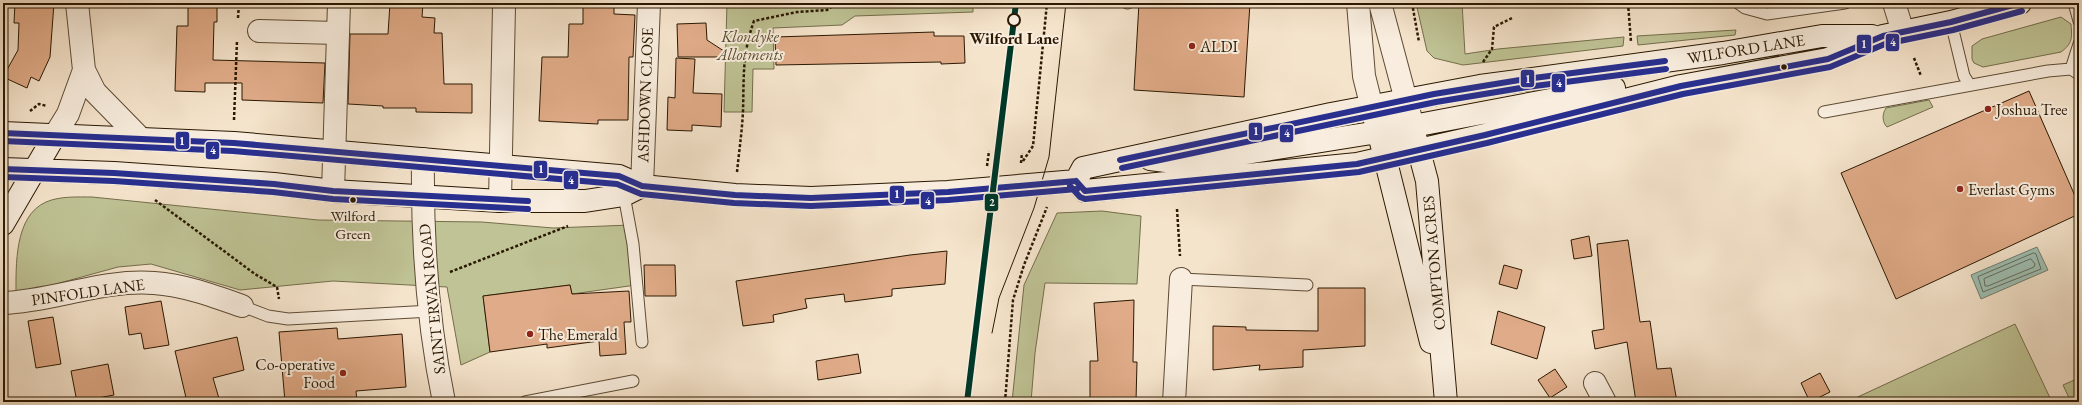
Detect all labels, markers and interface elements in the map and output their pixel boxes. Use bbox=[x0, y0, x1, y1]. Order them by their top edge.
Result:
marker: Wilford Lane bbox=[1007, 13, 1021, 27]
park label: Klondyke Allotments bbox=[716, 26, 783, 65]
street label: ASHDOWN CLOSE bbox=[632, 27, 658, 164]
place label: Wilford Lane bbox=[969, 28, 1059, 49]
street label: WILFORD LANE bbox=[1686, 29, 1806, 69]
line badge: 4 bbox=[1885, 33, 1900, 52]
line badge: 1 bbox=[1856, 34, 1872, 54]
text: 4 bbox=[1890, 35, 1896, 49]
place label: ALDI bbox=[1199, 36, 1238, 57]
text: 1 bbox=[1861, 37, 1867, 51]
marker: ALDI bbox=[1187, 41, 1197, 51]
unlabelled marker bbox=[1779, 62, 1789, 72]
line badge: 1 bbox=[1520, 69, 1535, 88]
text: 1 bbox=[1525, 72, 1531, 86]
line badge: 4 bbox=[1551, 73, 1566, 93]
text: 4 bbox=[1556, 76, 1562, 90]
place label: Joshua Tree bbox=[1994, 99, 2068, 120]
marker: Joshua Tree bbox=[1983, 104, 1993, 114]
line badge: 1 bbox=[1248, 122, 1263, 141]
text: 1 bbox=[1253, 124, 1259, 138]
line badge: 4 bbox=[1279, 124, 1294, 143]
text: 4 bbox=[1284, 126, 1290, 140]
line badge: 1 bbox=[175, 131, 190, 150]
text: 1 bbox=[179, 134, 185, 148]
line badge: 4 bbox=[205, 141, 220, 160]
text: 4 bbox=[210, 143, 216, 157]
line badge: 1 bbox=[533, 160, 548, 179]
text: 1 bbox=[538, 162, 544, 176]
line badge: 4 bbox=[563, 170, 579, 190]
text: 4 bbox=[568, 173, 574, 187]
place label: Everlast Gyms bbox=[1968, 179, 2055, 200]
marker: Everlast Gyms bbox=[1955, 184, 1965, 194]
line badge: 1 bbox=[889, 185, 905, 204]
text: 1 bbox=[894, 187, 900, 201]
line badge: 4 bbox=[920, 191, 935, 210]
line badge: 2 bbox=[984, 193, 999, 212]
text: 4 bbox=[925, 194, 931, 208]
marker: Wilford Green bbox=[348, 195, 358, 205]
text: 2 bbox=[989, 195, 995, 209]
street label: COMPTON ACRES bbox=[1418, 195, 1450, 331]
place label: Wilford Green bbox=[330, 206, 376, 243]
street label: SAINT ERVAN ROAD bbox=[414, 223, 450, 375]
street label: PINFOLD LANE bbox=[30, 274, 146, 310]
place label: The Emerald bbox=[538, 324, 619, 345]
marker: The Emerald bbox=[525, 329, 535, 339]
place label: Co-operative Food bbox=[255, 354, 336, 393]
marker: Co-operative Food bbox=[338, 368, 348, 378]

